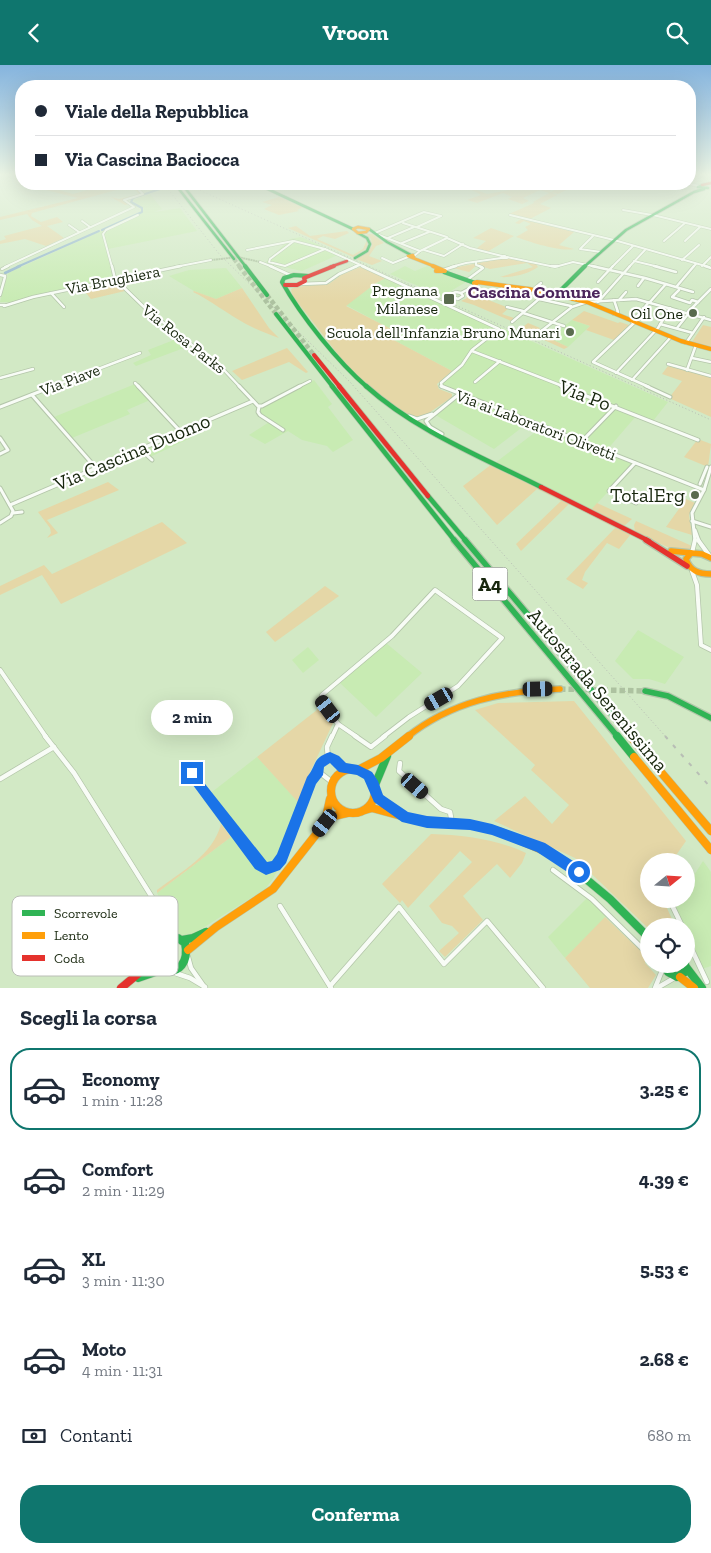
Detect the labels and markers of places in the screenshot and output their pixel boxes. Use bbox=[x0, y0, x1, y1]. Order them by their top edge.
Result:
place label: Pregnana Milanese bbox=[372, 281, 438, 318]
marker: Pregnana Milanese bbox=[442, 292, 456, 306]
place label: Oil One bbox=[631, 304, 683, 323]
marker: Oil One bbox=[687, 307, 699, 319]
place label: Scuola dell'Infanzia Bruno Munari bbox=[327, 323, 561, 342]
marker: Scuola dell'Infanzia Bruno Munari bbox=[564, 326, 576, 338]
place label: TotalErg bbox=[610, 483, 685, 507]
marker: TotalErg bbox=[689, 489, 701, 501]

